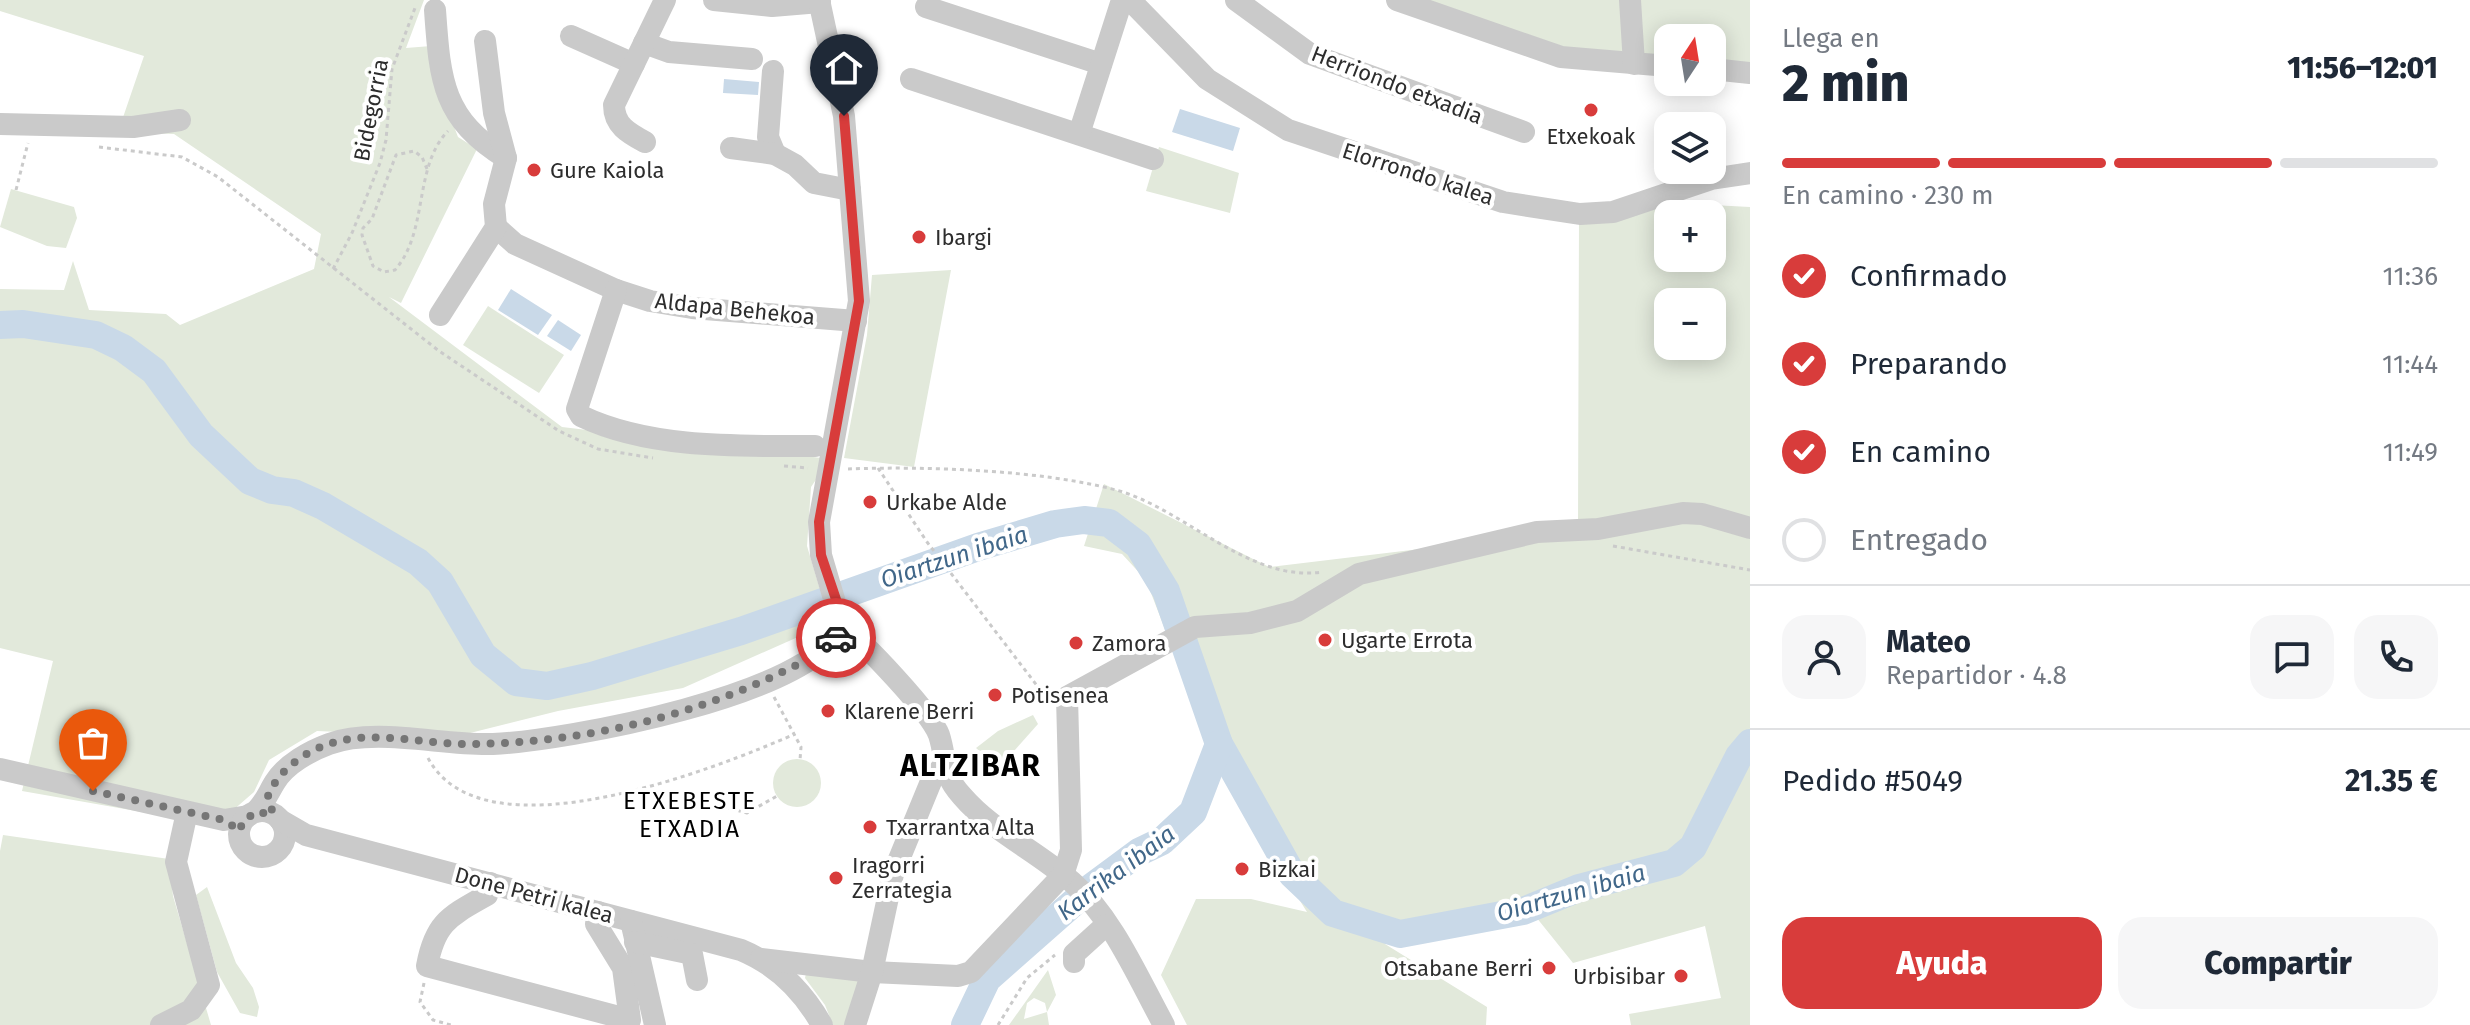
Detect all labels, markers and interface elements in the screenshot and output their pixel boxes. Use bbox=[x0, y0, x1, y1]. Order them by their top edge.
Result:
text: Llega en bbox=[1782, 23, 1880, 54]
north arrow bbox=[1654, 24, 1726, 96]
map controls bbox=[1654, 24, 1726, 360]
pin bbox=[810, 34, 878, 116]
street label: Herriondo etxadia bbox=[1308, 40, 1486, 130]
icon: home bbox=[822, 46, 866, 90]
text: 11:56–12:01 bbox=[2287, 50, 2438, 86]
text: 2 min bbox=[1782, 52, 1909, 115]
street label: Bidegorria bbox=[348, 56, 394, 164]
marker: Etxekoak bbox=[1582, 101, 1600, 119]
button: layers bbox=[1654, 112, 1726, 184]
place label: Etxekoak bbox=[1547, 123, 1636, 150]
street label: Elorrondo kalea bbox=[1339, 137, 1497, 211]
place label: Gure Kaiola bbox=[550, 157, 664, 184]
marker: Gure Kaiola bbox=[525, 161, 543, 179]
text: En camino · 230 m bbox=[1782, 180, 1994, 211]
button: + bbox=[1654, 200, 1726, 272]
place label: Ibargi bbox=[935, 224, 992, 251]
marker: Ibargi bbox=[910, 228, 928, 246]
icon: check bbox=[1782, 254, 1826, 298]
text: Confirmado bbox=[1850, 258, 2008, 294]
text: 11:36 bbox=[2383, 261, 2438, 292]
street label: Aldapa Behekoa bbox=[654, 287, 816, 331]
button: − bbox=[1654, 288, 1726, 360]
icon: check bbox=[1782, 342, 1826, 386]
text: Preparando bbox=[1850, 346, 2008, 382]
text: 11:44 bbox=[2382, 349, 2438, 380]
icon: check bbox=[1782, 430, 1826, 474]
text: En camino bbox=[1850, 434, 1991, 470]
text: 11:49 bbox=[2383, 437, 2438, 468]
place label: Urkabe Alde bbox=[886, 489, 1007, 516]
marker: Urkabe Alde bbox=[861, 493, 879, 511]
water label: Oiartzun ibaia bbox=[877, 520, 1031, 594]
text: Entregado bbox=[1850, 522, 1988, 558]
courier bbox=[796, 598, 876, 678]
button: person bbox=[1782, 615, 1866, 699]
button: chat bbox=[2250, 615, 2334, 699]
button: phone bbox=[2354, 615, 2438, 699]
icon: car bbox=[814, 616, 858, 660]
text: Mateo bbox=[1886, 624, 1971, 660]
place label: Ugarte Errota bbox=[1341, 627, 1473, 654]
place label: Zamora bbox=[1092, 630, 1167, 657]
marker: Ugarte Errota bbox=[1316, 631, 1334, 649]
marker: Zamora bbox=[1067, 634, 1085, 652]
text: Repartidor · 4.8 bbox=[1886, 660, 2067, 691]
place label: Potisenea bbox=[1011, 682, 1109, 709]
marker: Potisenea bbox=[986, 686, 1004, 704]
place label: Klarene Berri bbox=[844, 698, 974, 725]
marker: Klarene Berri bbox=[819, 702, 837, 720]
pin bbox=[59, 709, 127, 791]
icon: bag bbox=[71, 721, 115, 765]
district label: ALTZIBAR bbox=[899, 748, 1042, 784]
text: Pedido #5049 bbox=[1782, 763, 1963, 799]
text: 21.35 € bbox=[2345, 763, 2438, 799]
district label: ETXEBESTE ETXADIA bbox=[623, 787, 757, 843]
place label: Txarrantxa Alta bbox=[886, 814, 1035, 841]
marker: Txarrantxa Alta bbox=[861, 818, 879, 836]
water label: Karrika ibaia bbox=[1052, 820, 1180, 926]
place label: Iragorri Zerrategia bbox=[852, 852, 952, 904]
place label: Bizkai bbox=[1258, 856, 1316, 883]
water label: Oiartzun ibaia bbox=[1494, 858, 1648, 928]
marker: Bizkai bbox=[1233, 860, 1251, 878]
street label: Done Petri kalea bbox=[452, 861, 616, 929]
marker: Iragorri Zerrategia bbox=[827, 869, 845, 887]
button: Ayuda bbox=[1782, 917, 2102, 1009]
button: Compartir bbox=[2118, 917, 2438, 1009]
place label: Otsabane Berri bbox=[1384, 955, 1533, 982]
marker: Otsabane Berri bbox=[1540, 959, 1558, 977]
place label: Urbisibar bbox=[1573, 963, 1665, 990]
marker: Urbisibar bbox=[1672, 967, 1690, 985]

